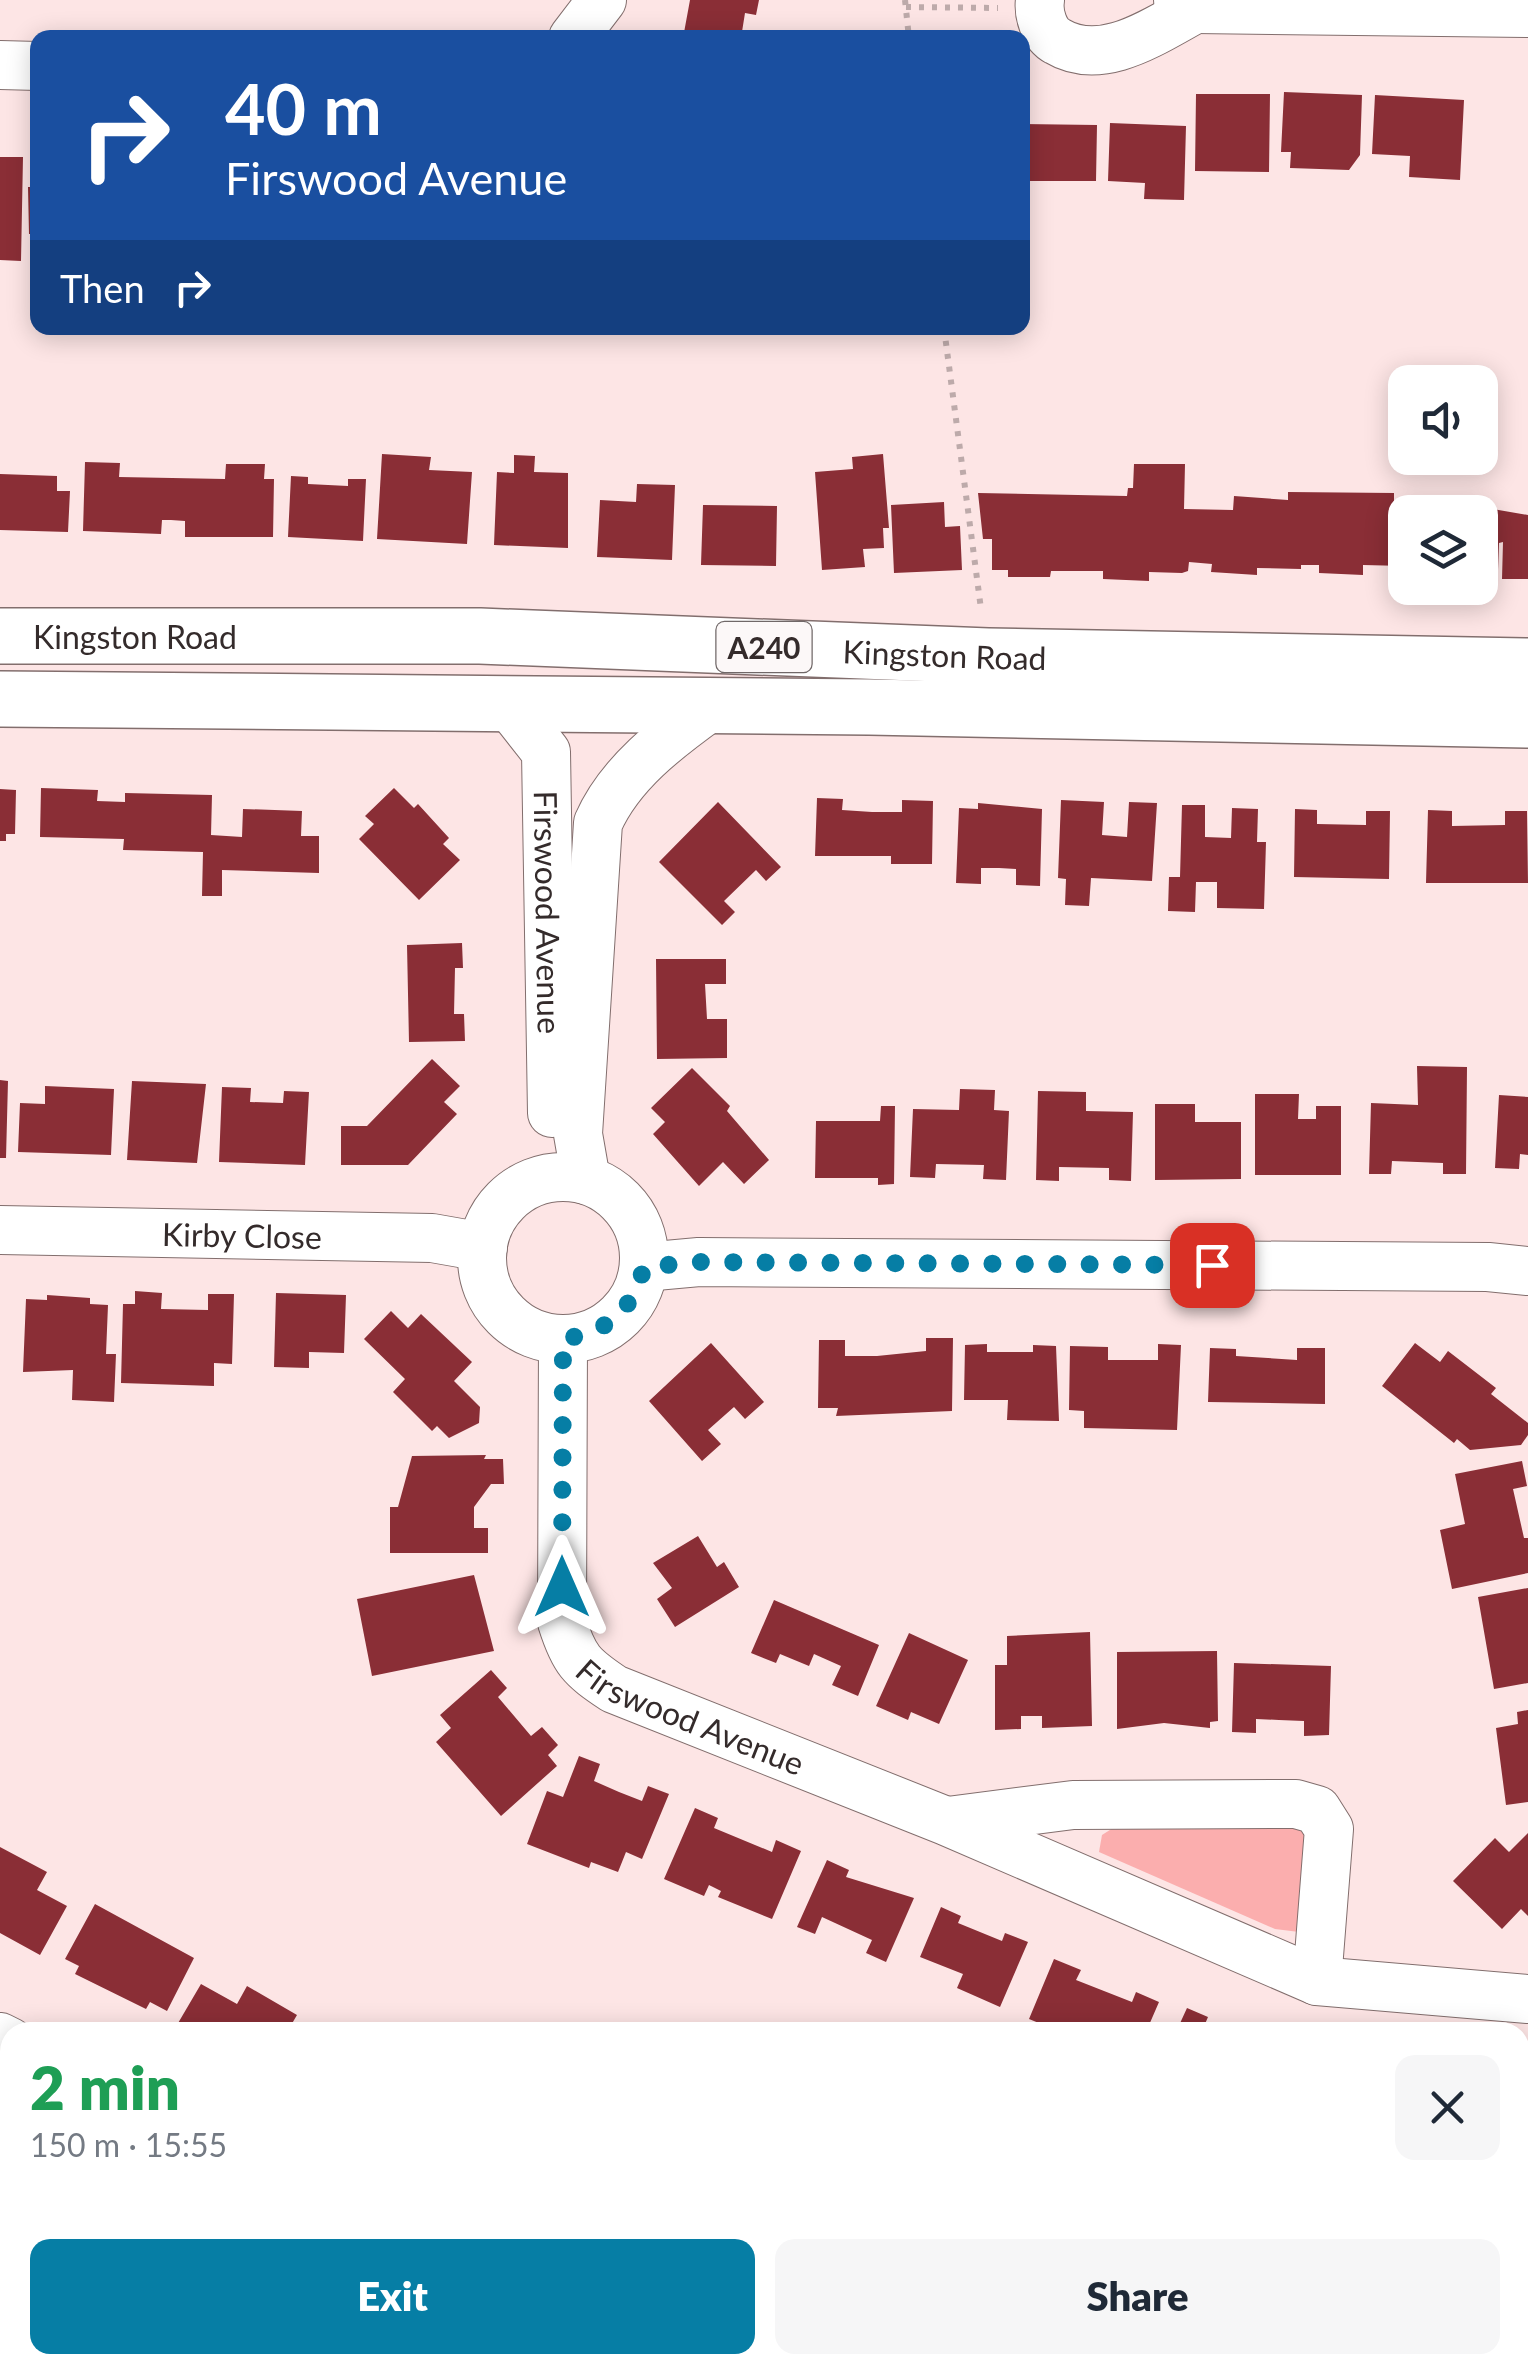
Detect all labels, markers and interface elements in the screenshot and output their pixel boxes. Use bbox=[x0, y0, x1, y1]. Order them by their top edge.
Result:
text: 40 m bbox=[225, 66, 382, 150]
icon: right bbox=[60, 70, 190, 200]
text: Firswood Avenue bbox=[225, 151, 567, 205]
icon: right bbox=[165, 260, 220, 315]
text: Then bbox=[60, 265, 145, 311]
map controls bbox=[1388, 365, 1498, 605]
button: sound bbox=[1388, 365, 1498, 475]
button: layers bbox=[1388, 495, 1498, 605]
street label: Kingston Road bbox=[33, 617, 237, 656]
road number: A240 bbox=[716, 622, 812, 672]
street label: Kingston Road bbox=[842, 631, 1047, 677]
street label: Firswood Avenue bbox=[527, 790, 570, 1034]
street label: Kirby Close bbox=[162, 1214, 322, 1255]
pin bbox=[1170, 1223, 1255, 1308]
icon: arrive bbox=[1185, 1238, 1240, 1293]
position arrow bbox=[510, 1535, 614, 1639]
street label: Firswood Avenue bbox=[569, 1650, 810, 1782]
text: 2 min bbox=[30, 2051, 180, 2123]
button: close bbox=[1395, 2055, 1500, 2160]
text: 150 m · 15:55 bbox=[30, 2125, 227, 2164]
button: Exit bbox=[30, 2239, 755, 2354]
button: Share bbox=[775, 2239, 1500, 2354]

